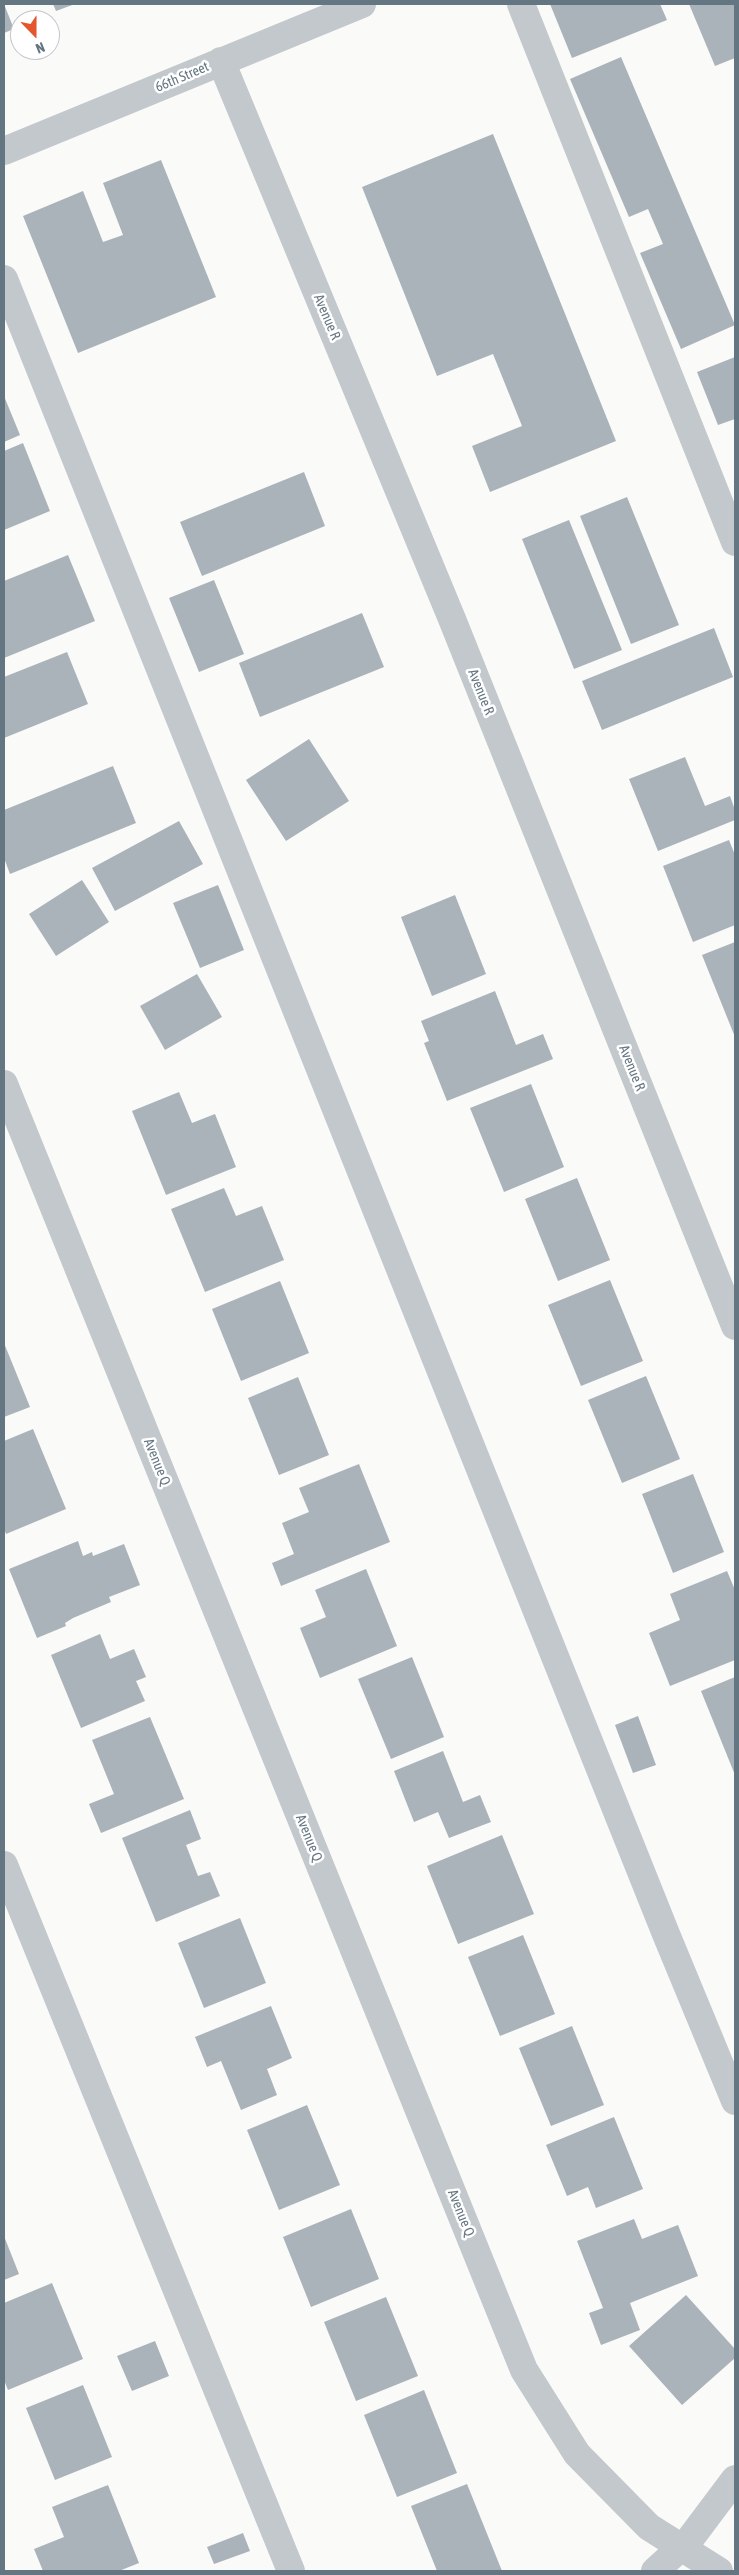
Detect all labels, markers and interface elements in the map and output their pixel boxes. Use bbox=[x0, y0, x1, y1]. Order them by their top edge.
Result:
north arrow bbox=[10, 10, 60, 60]
text: N bbox=[33, 39, 47, 57]
street label: 66th Street bbox=[153, 58, 211, 96]
street label: Avenue R bbox=[310, 292, 344, 342]
street label: Avenue R bbox=[464, 667, 498, 717]
street label: Avenue R bbox=[615, 1043, 649, 1093]
street label: Avenue Q bbox=[140, 1436, 174, 1488]
street label: Avenue Q bbox=[292, 1812, 326, 1864]
street label: Avenue Q bbox=[444, 2187, 478, 2239]

